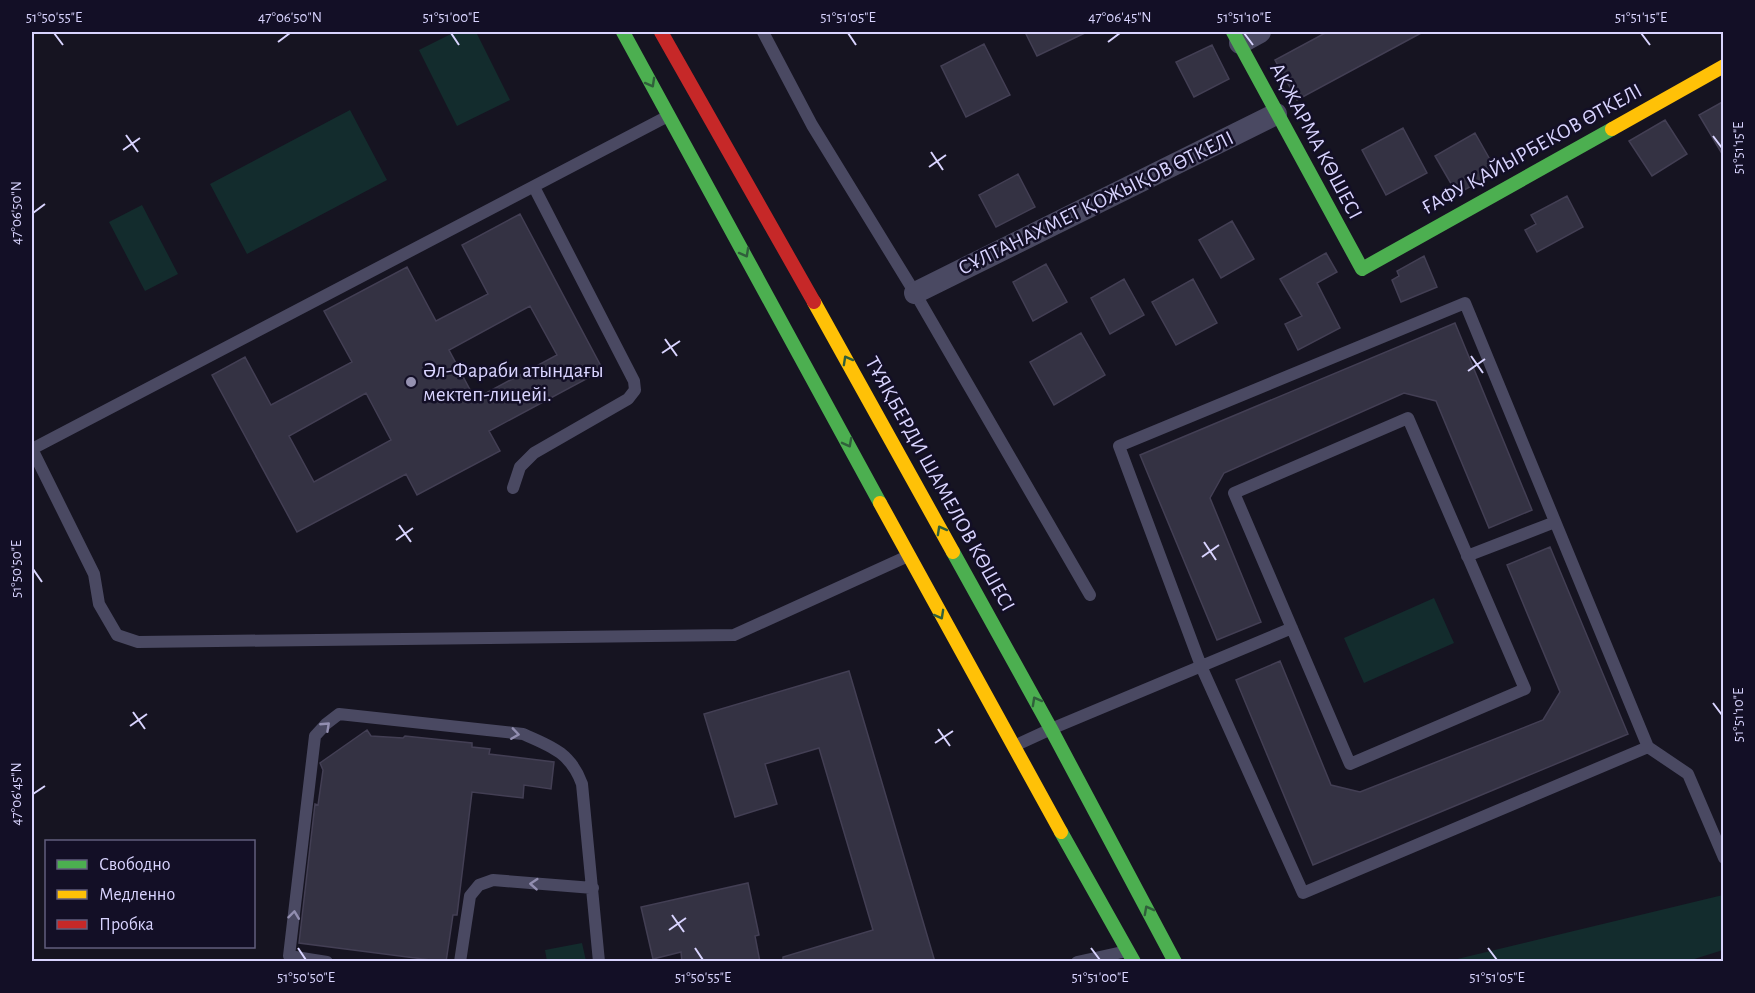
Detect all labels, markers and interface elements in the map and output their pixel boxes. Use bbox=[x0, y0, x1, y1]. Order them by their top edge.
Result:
text: 51°50'55"E bbox=[26, 10, 82, 25]
text: 47°06'50"N bbox=[258, 10, 322, 25]
text: 51°51'00"E bbox=[422, 10, 480, 25]
text: 51°51'05"E bbox=[820, 10, 876, 25]
text: 47°06'45"N bbox=[1088, 10, 1152, 25]
text: 51°51'10"E bbox=[1217, 10, 1271, 25]
text: 51°51'15"E bbox=[1615, 10, 1667, 25]
street label: АҚЖАРМА КӨШЕСІ bbox=[1266, 59, 1366, 223]
one-way arrow bbox=[644, 77, 655, 87]
street label: ҒАФУ ҚАЙЫРБЕКОВ ӨТКЕЛІ bbox=[1418, 79, 1646, 218]
text: 51°51'15"E bbox=[1731, 122, 1746, 174]
street label: СҰЛТАНАХМЕТ ҚОЖЫҚОВ ӨТКЕЛІ bbox=[955, 127, 1237, 279]
text: 47°06'50"N bbox=[9, 181, 24, 245]
one-way arrow bbox=[738, 247, 749, 258]
street label: ТҰЯҚБЕРДИ ШАМЕЛОВ КӨШЕСІ bbox=[861, 353, 1019, 615]
one-way arrow bbox=[842, 356, 854, 366]
place label: Әл-Фараби атындағы мектеп-лицейі. bbox=[423, 360, 604, 405]
marker: Әл-Фараби атындағы мектеп-лицейі. bbox=[404, 375, 418, 389]
one-way arrow bbox=[841, 437, 852, 447]
one-way arrow bbox=[937, 526, 948, 537]
text: 51°50'50"E bbox=[9, 540, 24, 598]
one-way arrow bbox=[933, 609, 944, 619]
text: 51°51'10"E bbox=[1731, 688, 1746, 742]
one-way arrow bbox=[1032, 697, 1043, 707]
one-way arrow bbox=[319, 722, 329, 733]
one-way arrow bbox=[511, 727, 520, 739]
text: 47°06'45"N bbox=[9, 762, 24, 826]
legend bbox=[45, 840, 255, 948]
text: Свободно bbox=[99, 855, 171, 874]
one-way arrow bbox=[530, 877, 539, 890]
text: Медленно bbox=[99, 886, 175, 904]
one-way arrow bbox=[1144, 905, 1155, 916]
one-way arrow bbox=[287, 910, 299, 920]
text: Пробка bbox=[99, 915, 154, 934]
text: 51°50'50"E bbox=[277, 970, 335, 985]
text: 51°50'55"E bbox=[675, 970, 731, 985]
text: 51°51'00"E bbox=[1071, 970, 1129, 985]
text: 51°51'05"E bbox=[1469, 970, 1525, 985]

